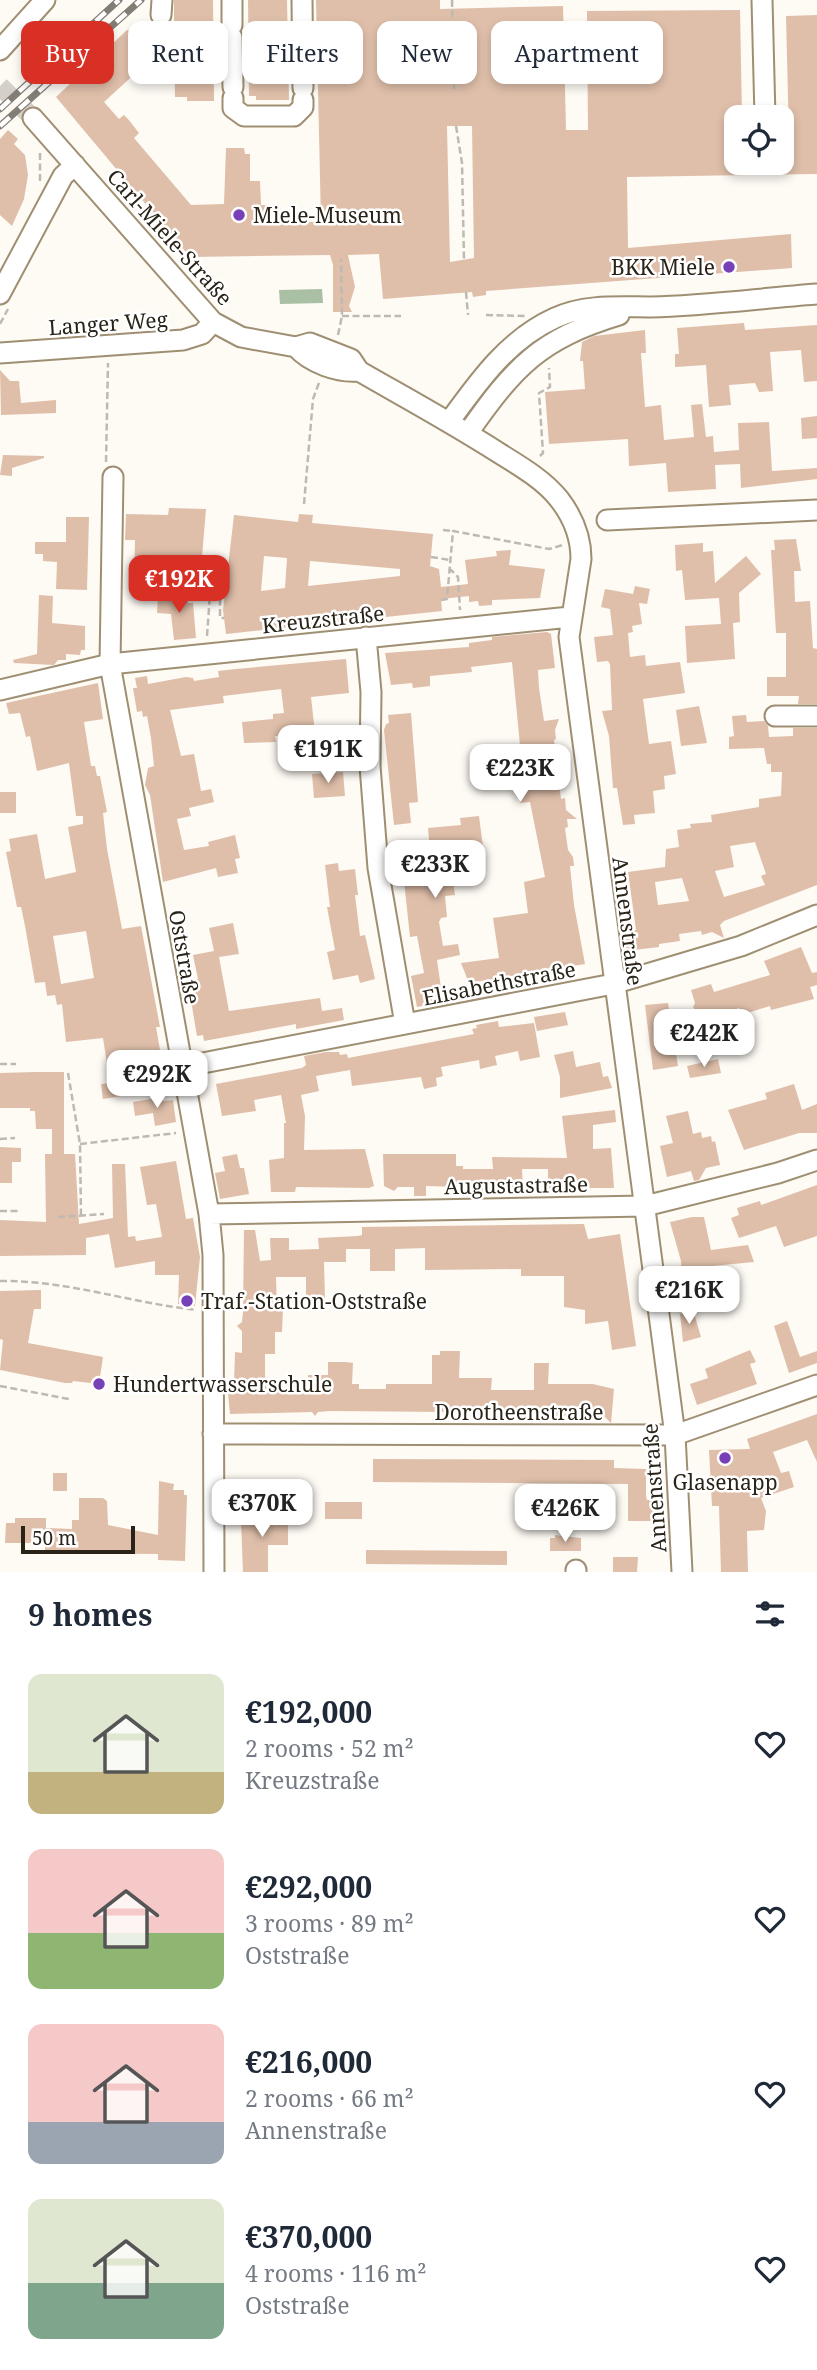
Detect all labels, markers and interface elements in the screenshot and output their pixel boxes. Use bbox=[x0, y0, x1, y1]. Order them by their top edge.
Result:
chip: Buy bbox=[21, 21, 114, 84]
chip: Rent bbox=[128, 21, 228, 84]
chip: Filters bbox=[242, 21, 363, 84]
chip: New bbox=[377, 21, 477, 84]
chip: Apartment bbox=[491, 21, 663, 84]
map controls bbox=[724, 105, 794, 175]
button: locate bbox=[724, 105, 794, 175]
street label: Carl-Miele-Straße bbox=[101, 163, 239, 311]
place label: Miele-Museum bbox=[253, 201, 402, 229]
marker: Miele-Museum bbox=[231, 207, 247, 223]
place label: BKK Miele bbox=[611, 253, 715, 281]
marker: BKK Miele bbox=[721, 259, 737, 275]
street label: Langer Weg bbox=[47, 305, 169, 341]
pin: €192K bbox=[130, 556, 228, 615]
text: €192K bbox=[145, 562, 213, 594]
street label: Kreuzstraße bbox=[260, 599, 386, 639]
pin: €191K bbox=[279, 726, 377, 785]
text: €191K bbox=[294, 732, 362, 764]
pin: €223K bbox=[471, 744, 569, 804]
text: €223K bbox=[486, 751, 554, 783]
pin: €233K bbox=[386, 841, 484, 900]
text: €233K bbox=[401, 847, 469, 879]
street label: Annenstraße bbox=[606, 855, 650, 987]
street label: Oststraße bbox=[163, 908, 207, 1006]
street label: Elisabethstraße bbox=[420, 954, 578, 1012]
pin: €242K bbox=[655, 1010, 753, 1069]
text: €242K bbox=[670, 1016, 738, 1048]
pin: €292K bbox=[108, 1050, 206, 1110]
text: €292K bbox=[123, 1057, 191, 1089]
street label: Augustastraße bbox=[444, 1170, 588, 1200]
pin: €216K bbox=[640, 1266, 738, 1326]
text: €216K bbox=[655, 1273, 723, 1305]
place label: Traf.-Station-Oststraße bbox=[201, 1287, 427, 1315]
marker: Traf.-Station-Oststraße bbox=[179, 1293, 195, 1309]
place label: Hundertwasserschule bbox=[113, 1370, 332, 1398]
marker: Hundertwasserschule bbox=[91, 1376, 107, 1392]
street label: Dorotheenstraße bbox=[434, 1398, 604, 1426]
street label: Annenstraße bbox=[636, 1422, 672, 1554]
marker: Glasenapp bbox=[717, 1450, 733, 1466]
place label: Glasenapp bbox=[672, 1468, 778, 1496]
pin: €370K bbox=[213, 1480, 311, 1539]
pin: €426K bbox=[516, 1484, 614, 1544]
text: €370K bbox=[228, 1486, 296, 1518]
text: €426K bbox=[531, 1491, 599, 1523]
scale bar bbox=[21, 1523, 135, 1555]
text: 50 m bbox=[32, 1525, 76, 1551]
text: 9 homes bbox=[28, 1594, 152, 1635]
icon: filters bbox=[751, 1595, 789, 1633]
text: €192,000 bbox=[245, 1691, 372, 1732]
icon: home bbox=[84, 1702, 168, 1786]
icon: heart bbox=[751, 1725, 789, 1763]
text: 2 rooms · 52 m² bbox=[245, 1732, 414, 1764]
text: Kreuzstraße bbox=[245, 1764, 380, 1796]
text: €292,000 bbox=[245, 1866, 372, 1907]
icon: home bbox=[84, 1877, 168, 1961]
icon: heart bbox=[751, 1900, 789, 1938]
text: 3 rooms · 89 m² bbox=[245, 1907, 414, 1939]
text: Oststraße bbox=[245, 1939, 350, 1971]
text: €216,000 bbox=[245, 2041, 372, 2082]
icon: home bbox=[84, 2052, 168, 2136]
icon: heart bbox=[751, 2075, 789, 2113]
text: 2 rooms · 66 m² bbox=[245, 2082, 414, 2114]
text: Annenstraße bbox=[245, 2114, 387, 2146]
text: €370,000 bbox=[245, 2216, 372, 2257]
icon: home bbox=[84, 2227, 168, 2311]
icon: heart bbox=[751, 2250, 789, 2288]
text: 4 rooms · 116 m² bbox=[245, 2257, 427, 2289]
text: Oststraße bbox=[245, 2289, 350, 2321]

